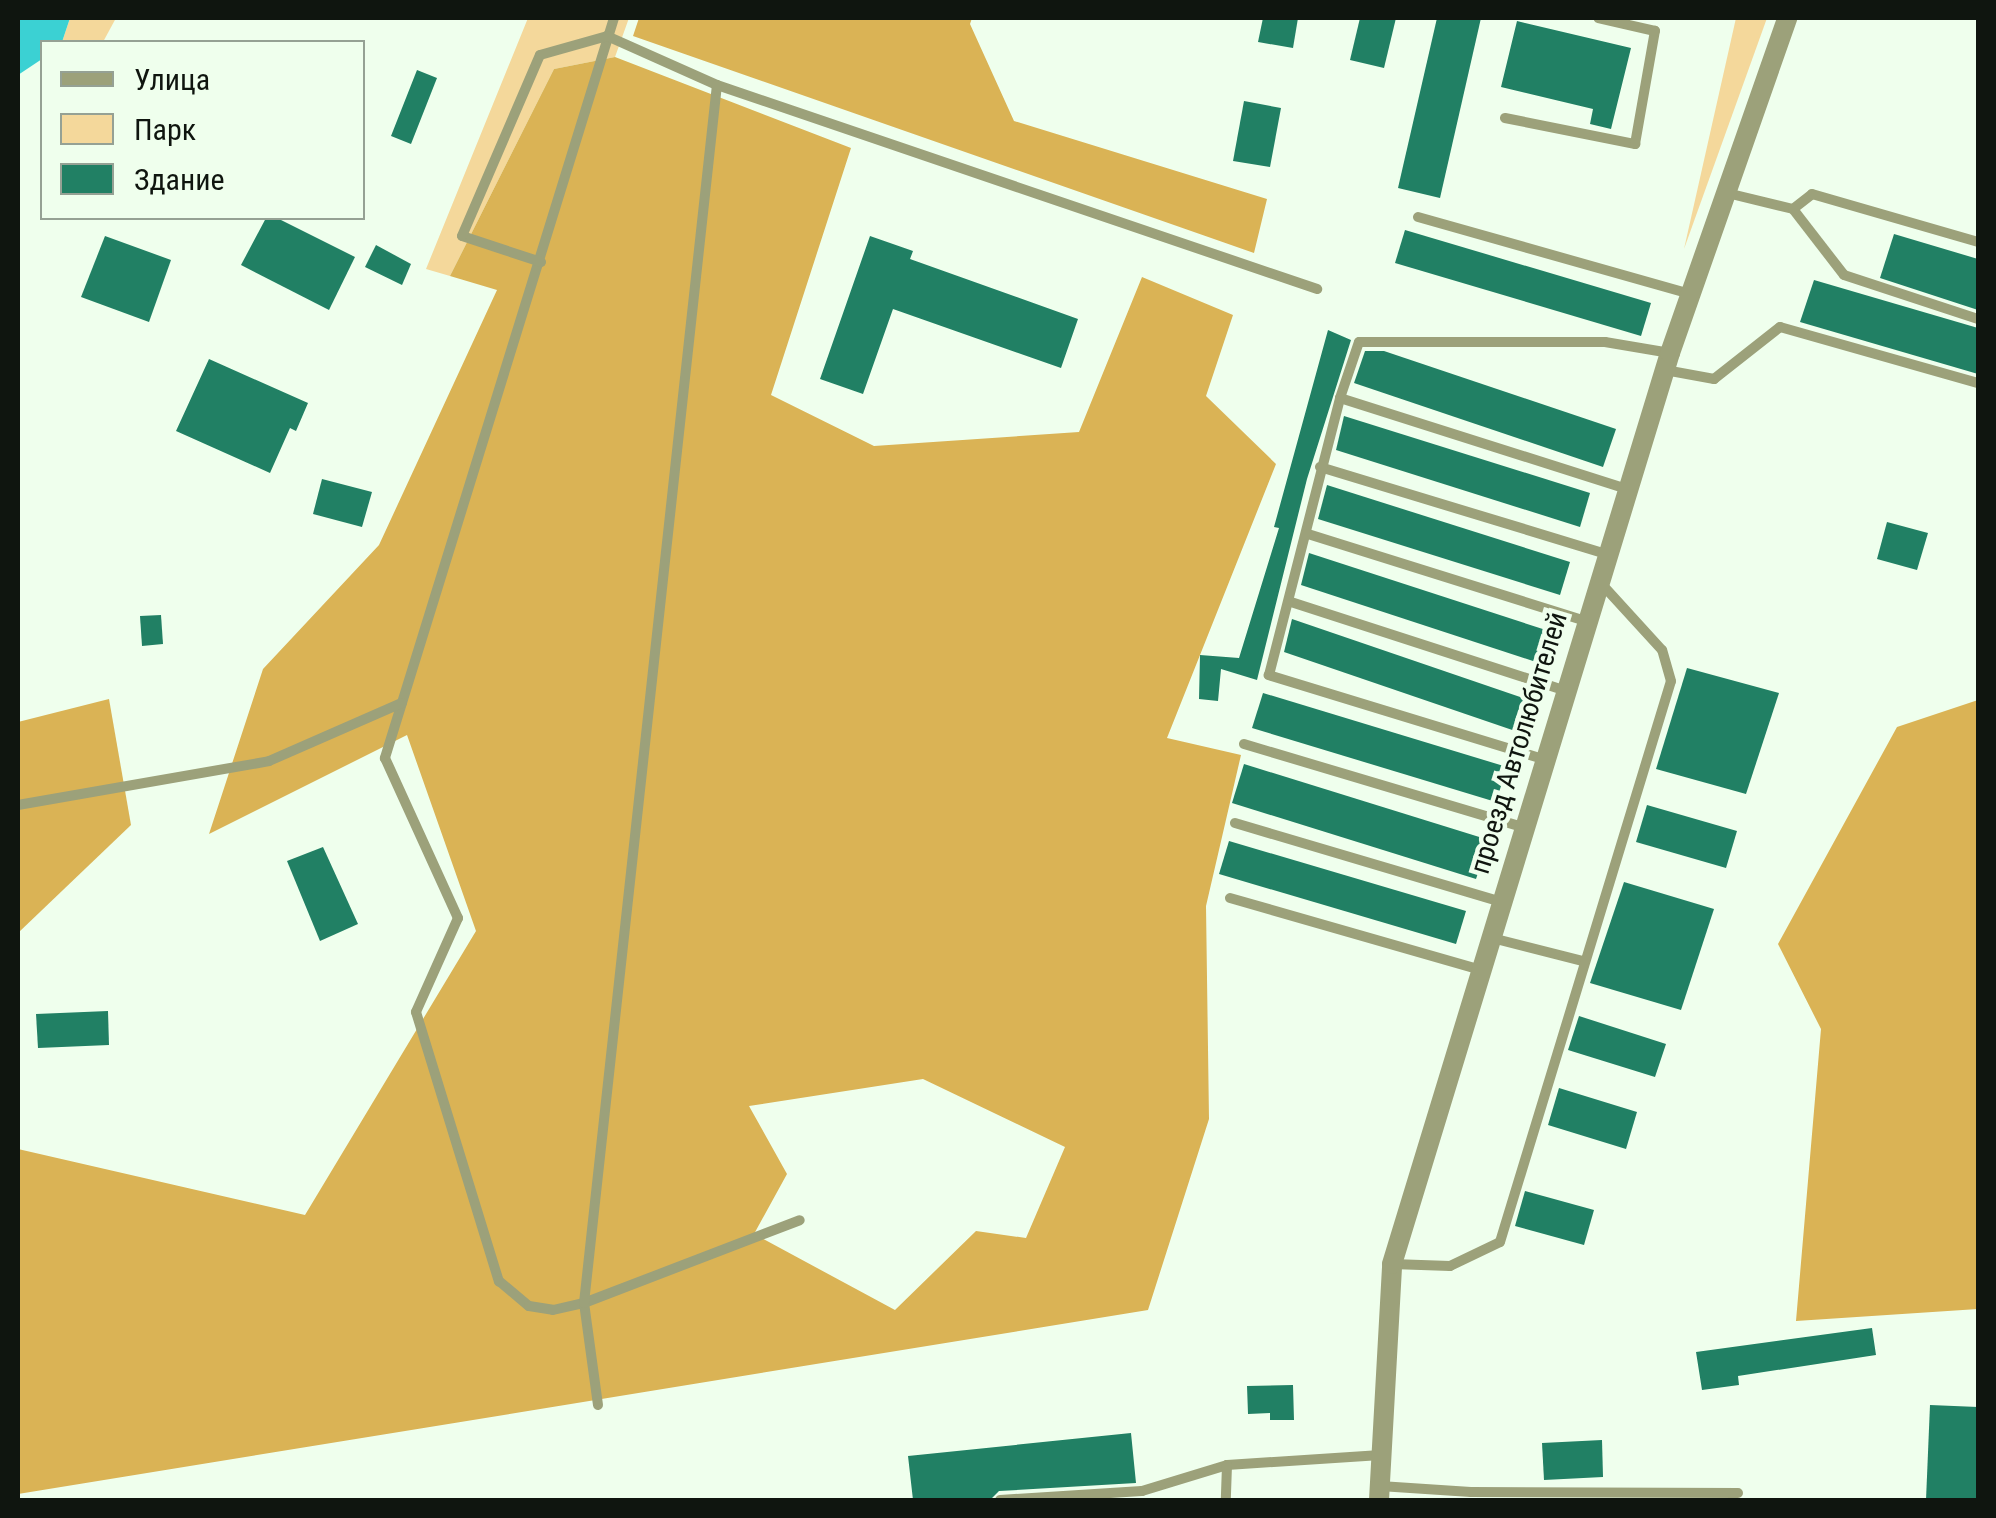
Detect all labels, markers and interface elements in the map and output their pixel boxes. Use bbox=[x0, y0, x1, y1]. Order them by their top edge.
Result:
legend bbox=[40, 40, 365, 220]
text: Улица bbox=[134, 62, 210, 97]
text: Парк bbox=[134, 112, 196, 147]
text: Здание bbox=[134, 162, 225, 197]
street label: проезд Автолюбителей bbox=[1463, 608, 1575, 878]

